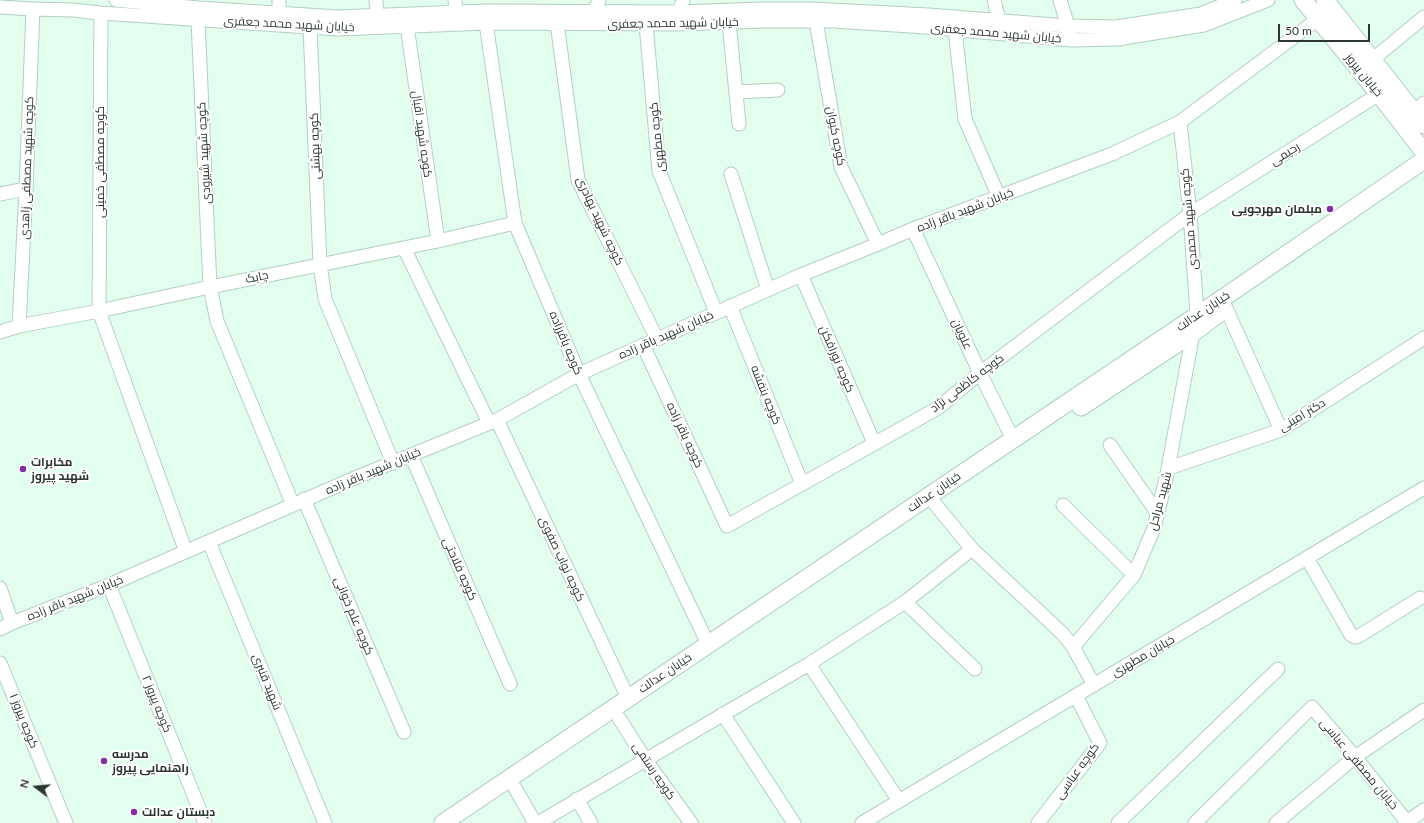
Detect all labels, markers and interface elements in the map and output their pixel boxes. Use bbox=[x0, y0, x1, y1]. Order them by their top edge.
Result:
street label: خیابان شهید محمد جعفری bbox=[223, 13, 355, 35]
street label: خیابان شهید محمد جعفری bbox=[607, 15, 739, 31]
scale bar bbox=[1280, 16, 1372, 42]
street label: خیابان شهید محمد جعفری bbox=[930, 20, 1062, 46]
text: 50 m bbox=[1285, 23, 1312, 38]
street label: خیابان پیروز bbox=[1342, 50, 1386, 100]
street label: کوچه شهید اقبال bbox=[409, 90, 435, 178]
street label: کوچه شهید مصطفی زاهدی bbox=[17, 96, 37, 240]
street label: کوچه مطهری bbox=[646, 101, 668, 173]
street label: کوچه شهید شیرودی bbox=[194, 102, 214, 204]
street label: کوچه کیوان bbox=[823, 105, 849, 167]
street label: کوچه مصطفی خمینی bbox=[93, 106, 107, 218]
street label: کوچه بهشتی bbox=[307, 112, 323, 180]
street label: رحیمی bbox=[1268, 139, 1302, 169]
street label: کوچه شهید محمدی bbox=[1177, 167, 1201, 271]
street label: کوچه شهید بهادری bbox=[573, 174, 627, 268]
street label: خیابان شهید باقر زاده bbox=[915, 185, 1015, 235]
place label: مبلمان مهرجویی bbox=[1232, 202, 1322, 216]
marker: مبلمان مهرجویی bbox=[1325, 204, 1335, 214]
street label: چابک bbox=[244, 268, 270, 286]
street label: خیابان عدالت bbox=[1174, 288, 1232, 334]
street label: خیابان شهید باقر زاده bbox=[616, 308, 716, 362]
street label: کوچه باقرزاده bbox=[546, 309, 586, 377]
street label: علویان bbox=[949, 316, 975, 352]
street label: کوچه نورافکن bbox=[816, 323, 858, 395]
street label: کوچه کاظمی نژاد bbox=[927, 351, 1007, 415]
street label: کوچه بنفشه bbox=[748, 363, 784, 427]
street label: دکتر امینی bbox=[1276, 395, 1328, 435]
street label: کوچه باقر زاده bbox=[663, 400, 707, 470]
street label: خیابان شهید باقر زاده bbox=[323, 444, 423, 498]
place label: مخابرات شهید پیروز bbox=[31, 455, 89, 483]
marker: مخابرات شهید پیروز bbox=[18, 464, 28, 474]
street label: خیابان عدالت bbox=[905, 469, 963, 515]
street label: شهید مراحل bbox=[1145, 470, 1175, 532]
street label: کوچه نواب صفوی bbox=[536, 514, 588, 604]
street label: کوچه فلاحتی bbox=[440, 535, 480, 603]
street label: خیابان شهید باقر زاده bbox=[25, 572, 125, 624]
street label: کوچه علم خوانی bbox=[331, 575, 377, 657]
street label: خیابان مطهری bbox=[1109, 632, 1177, 680]
street label: خیابان عدالت bbox=[636, 650, 694, 696]
street label: شهید قنبری bbox=[249, 652, 285, 712]
street label: کوچه پیروز ۲ bbox=[139, 673, 175, 735]
street label: کوچه پیروز ۱ bbox=[6, 691, 42, 751]
street label: خیابان مصطفی عباسی bbox=[1317, 716, 1401, 812]
street label: کوچه رستمی bbox=[629, 739, 679, 803]
street label: کوچه عباسی bbox=[1052, 740, 1102, 802]
place label: مدرسه راهنمایی پیروز bbox=[112, 747, 189, 775]
marker: مدرسه راهنمایی پیروز bbox=[99, 756, 109, 766]
north arrow bbox=[16, 767, 56, 807]
text: N bbox=[17, 778, 31, 789]
place label: دبستان عدالت bbox=[142, 805, 215, 819]
marker: دبستان عدالت bbox=[129, 807, 139, 817]

